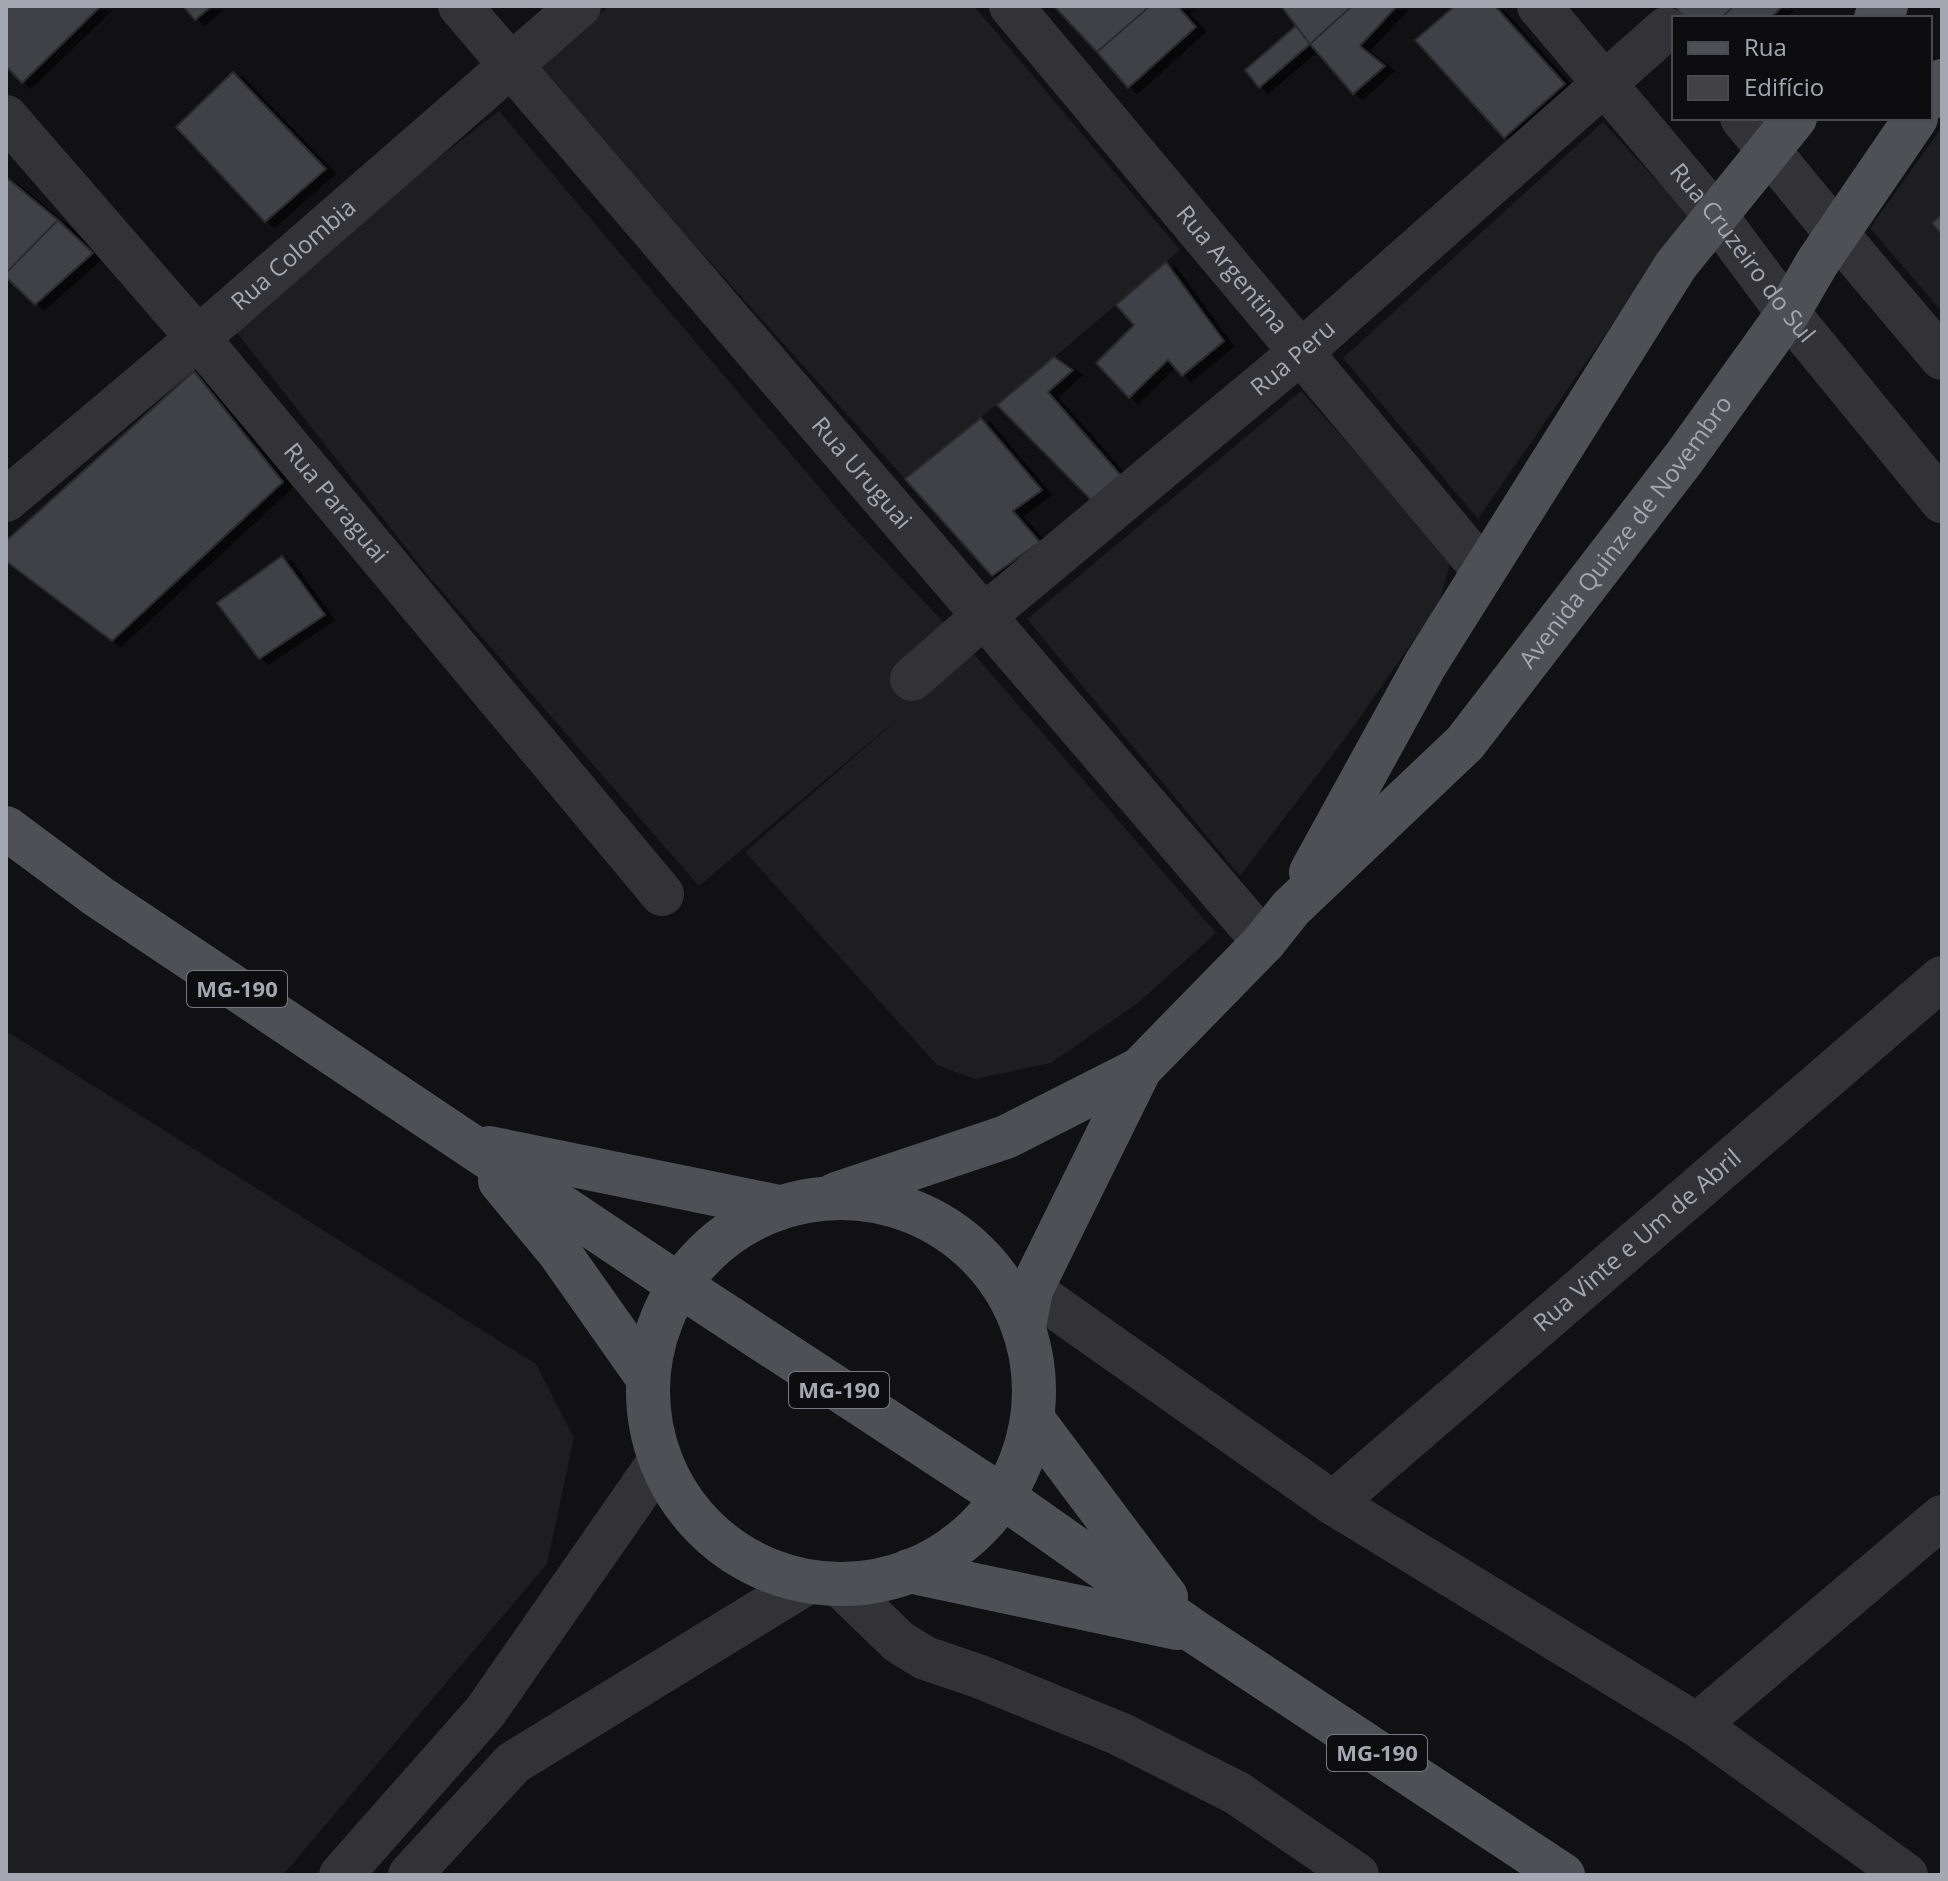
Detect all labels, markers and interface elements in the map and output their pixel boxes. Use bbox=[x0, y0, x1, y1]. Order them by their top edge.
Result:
legend bbox=[1672, 16, 1932, 120]
text: Rua bbox=[1744, 30, 1787, 63]
text: Edifício bbox=[1744, 70, 1824, 103]
street label: Rua Cruzeiro do Sul bbox=[1663, 155, 1824, 349]
street label: Rua Colombia bbox=[223, 190, 362, 317]
street label: Rua Argentina bbox=[1170, 198, 1296, 340]
street label: Rua Peru bbox=[1243, 312, 1341, 403]
street label: Avenida Quinze de Novembro bbox=[1510, 388, 1739, 674]
street label: Rua Uruguai bbox=[805, 409, 920, 536]
street label: Rua Paraguai bbox=[277, 435, 397, 569]
road number: MG-190 bbox=[187, 971, 287, 1007]
street label: Rua Vinte e Um de Abril bbox=[1526, 1141, 1747, 1338]
road number: MG-190 bbox=[789, 1372, 889, 1408]
road number: MG-190 bbox=[1327, 1735, 1427, 1771]

